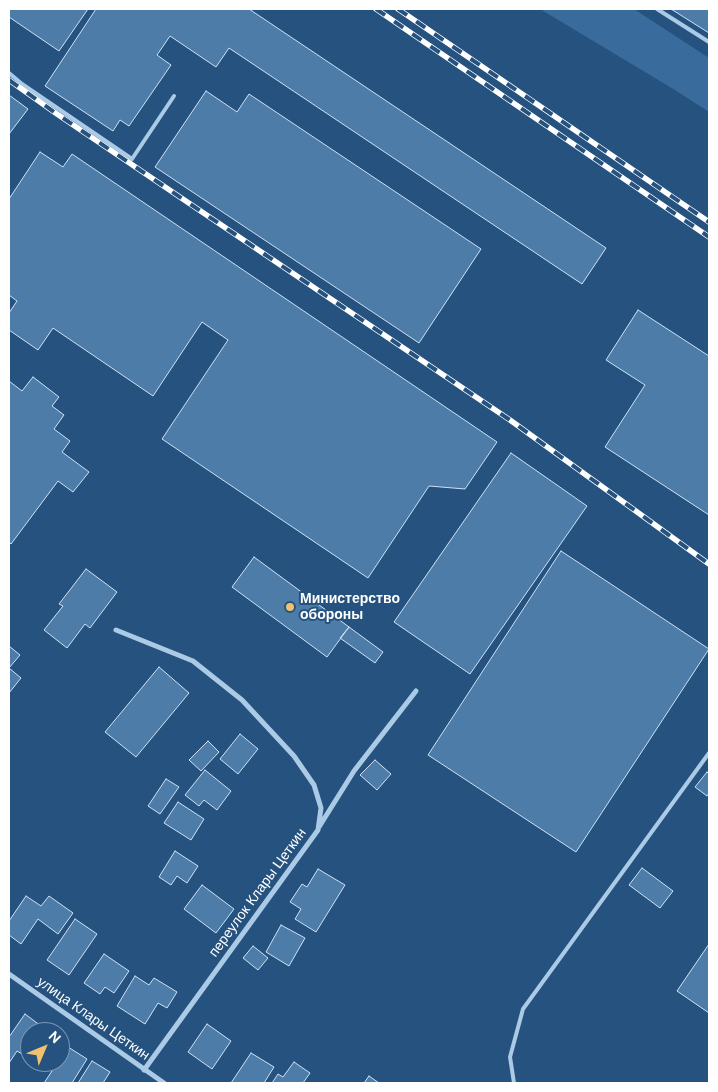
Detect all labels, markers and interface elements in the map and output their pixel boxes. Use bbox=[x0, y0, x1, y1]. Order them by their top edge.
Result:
place label: Министерство обороны bbox=[300, 591, 400, 624]
marker: Министерство обороны bbox=[284, 601, 296, 613]
street label: переулок Клары Цеткин bbox=[206, 825, 310, 961]
street label: улица Клары Цеткин bbox=[33, 974, 153, 1064]
north arrow bbox=[20, 1022, 70, 1072]
text: N bbox=[45, 1027, 65, 1047]

